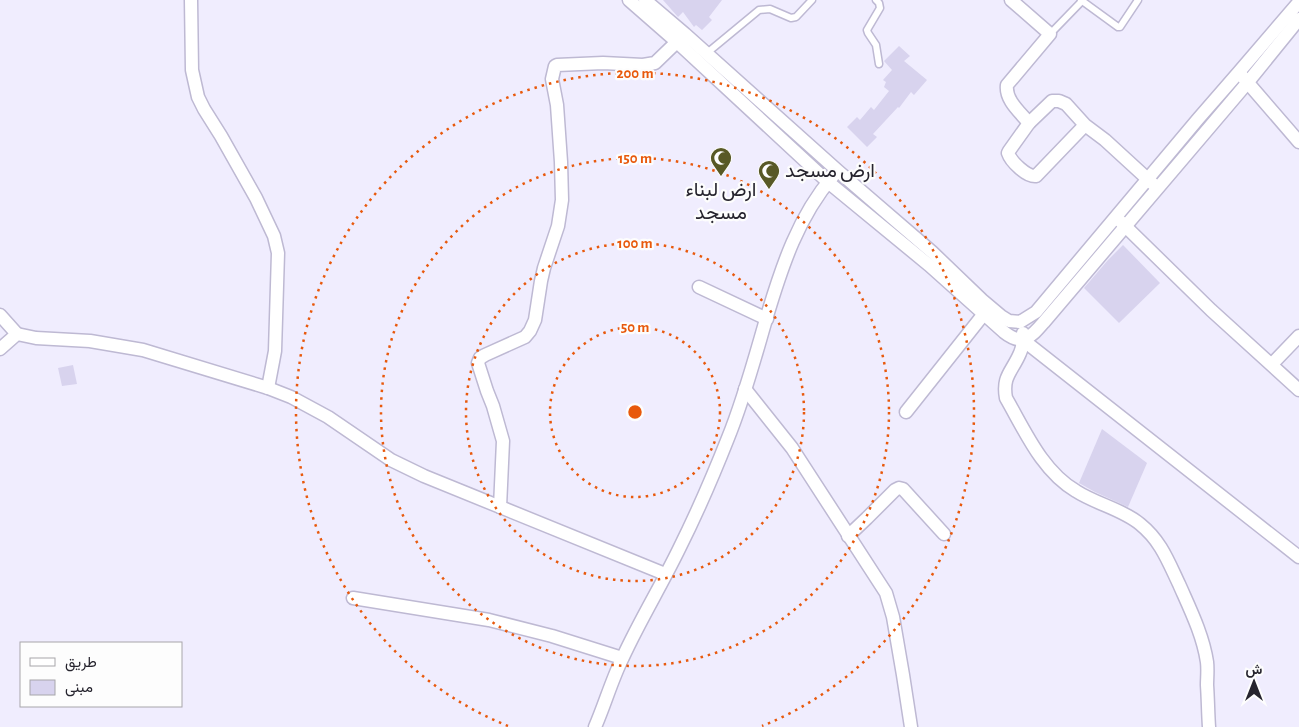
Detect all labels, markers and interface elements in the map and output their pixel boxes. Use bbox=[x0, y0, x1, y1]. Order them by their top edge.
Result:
text: 200 m bbox=[616, 66, 654, 81]
mosque icon: ارض لبناء مسجد bbox=[709, 146, 733, 177]
text: 150 m bbox=[618, 151, 652, 166]
mosque icon: ارض مسجد bbox=[757, 159, 781, 190]
place label: ارض مسجد bbox=[785, 161, 875, 183]
place label: ارض لبناء مسجد bbox=[686, 180, 756, 224]
text: 100 m bbox=[617, 236, 653, 251]
text: 50 m bbox=[621, 320, 649, 335]
centre of rings bbox=[626, 403, 644, 421]
legend bbox=[20, 642, 182, 707]
text: طريق bbox=[65, 655, 97, 672]
north arrow bbox=[1229, 657, 1279, 707]
text: ش bbox=[1246, 663, 1263, 678]
text: مبنى bbox=[65, 680, 93, 697]

